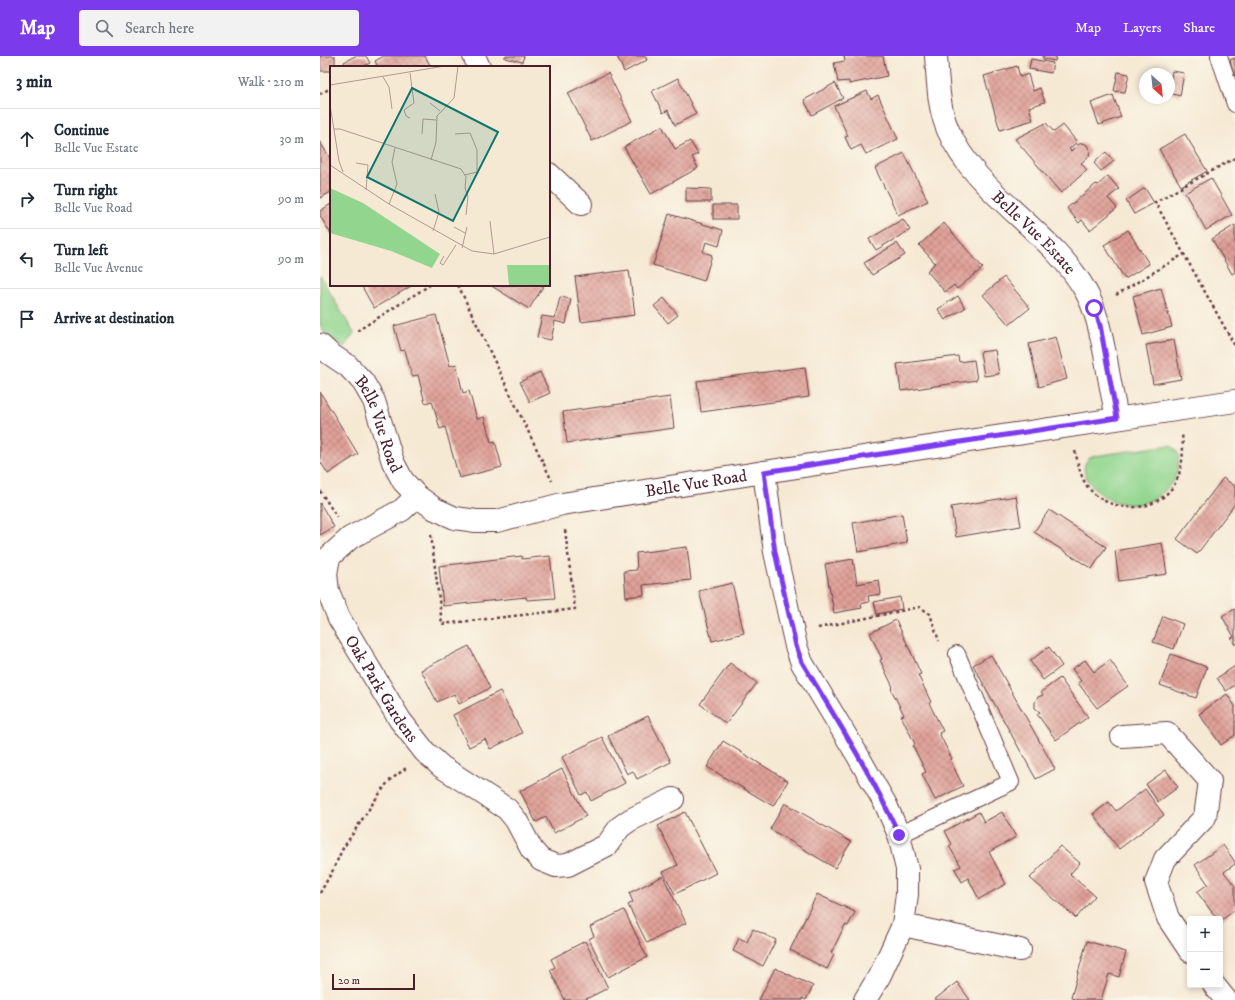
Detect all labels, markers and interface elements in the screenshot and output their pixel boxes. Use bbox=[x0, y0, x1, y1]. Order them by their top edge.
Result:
search box bbox=[79, 10, 359, 46]
text: Map bbox=[20, 17, 55, 40]
icon: search bbox=[93, 17, 115, 39]
text: Search here bbox=[125, 19, 194, 38]
text: Map bbox=[1075, 19, 1101, 37]
text: Layers bbox=[1123, 19, 1161, 37]
text: Share bbox=[1183, 19, 1215, 37]
inset map bbox=[330, 66, 550, 286]
north arrow bbox=[1139, 68, 1175, 104]
text: 3 min bbox=[16, 71, 52, 93]
text: Walk · 210 m bbox=[238, 74, 304, 90]
text: Continue bbox=[54, 121, 109, 140]
icon: ahead bbox=[16, 128, 38, 150]
text: 30 m bbox=[280, 131, 304, 147]
text: Belle Vue Estate bbox=[54, 140, 138, 156]
text: Turn right bbox=[54, 181, 117, 200]
street label: Belle Vue Estate bbox=[987, 186, 1081, 279]
icon: right bbox=[16, 188, 38, 210]
text: 90 m bbox=[278, 191, 304, 207]
text: Belle Vue Road bbox=[54, 200, 132, 216]
text: Turn left bbox=[54, 241, 108, 260]
icon: left bbox=[16, 248, 38, 270]
text: 90 m bbox=[278, 251, 304, 267]
text: Belle Vue Avenue bbox=[54, 260, 143, 276]
route start bbox=[1085, 299, 1103, 317]
icon: arrive bbox=[16, 308, 38, 330]
text: Arrive at destination bbox=[54, 309, 174, 328]
street label: Belle Vue Road bbox=[350, 371, 407, 477]
street label: Belle Vue Road bbox=[644, 465, 749, 503]
street label: Oak Park Gardens bbox=[340, 631, 423, 747]
route end bbox=[890, 826, 908, 844]
map controls bbox=[1187, 916, 1223, 988]
button: + bbox=[1187, 916, 1223, 952]
button: − bbox=[1187, 952, 1223, 988]
scale bar bbox=[332, 972, 415, 991]
text: 20 m bbox=[338, 974, 360, 988]

